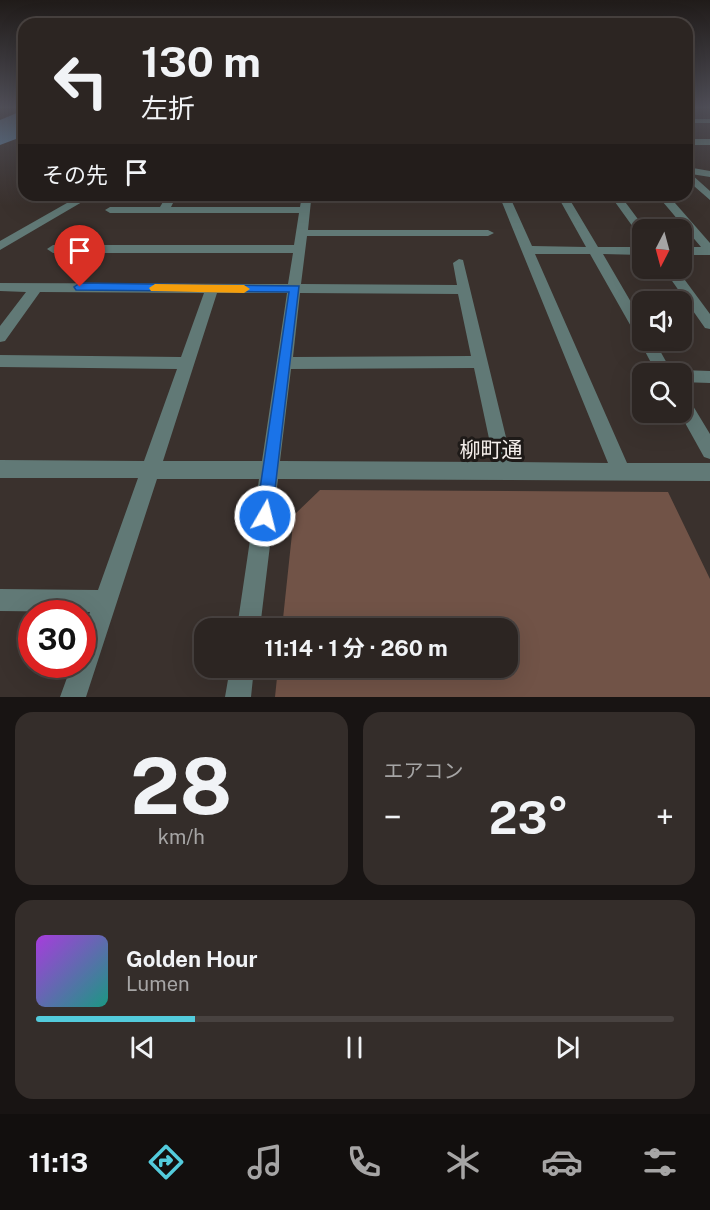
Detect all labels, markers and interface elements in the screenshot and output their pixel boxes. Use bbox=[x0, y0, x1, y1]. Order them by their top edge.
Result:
text: 130 m bbox=[141, 37, 261, 86]
icon: left bbox=[42, 42, 120, 120]
text: 左折 bbox=[141, 92, 195, 124]
icon: arrive bbox=[120, 156, 153, 189]
text: その先 bbox=[42, 162, 108, 188]
north arrow bbox=[632, 219, 692, 279]
map controls bbox=[632, 219, 692, 423]
pin bbox=[54, 225, 105, 287]
icon: arrive bbox=[63, 234, 96, 267]
button: sound bbox=[632, 291, 692, 351]
button: search bbox=[632, 363, 692, 423]
street label: 柳町通 bbox=[460, 437, 523, 462]
position arrow bbox=[233, 484, 297, 548]
speed limit sign: 30 bbox=[18, 600, 96, 678]
text: 11:14 · 1 分 · 260 m bbox=[264, 635, 448, 661]
text: 28 bbox=[130, 740, 232, 832]
text: エアコン bbox=[384, 759, 464, 783]
text: 23° bbox=[489, 791, 569, 844]
text: − bbox=[384, 798, 402, 836]
text: + bbox=[656, 798, 674, 836]
text: km/h bbox=[158, 825, 205, 849]
text: Golden Hour bbox=[126, 946, 257, 972]
text: Lumen bbox=[126, 972, 190, 996]
icon: previous bbox=[126, 1031, 159, 1064]
icon: pause bbox=[338, 1031, 371, 1064]
icon: next bbox=[551, 1031, 584, 1064]
icon: directions bbox=[145, 1141, 187, 1183]
icon: music bbox=[244, 1141, 286, 1183]
icon: phone bbox=[343, 1141, 385, 1183]
icon: climate bbox=[442, 1141, 484, 1183]
icon: car bbox=[541, 1141, 583, 1183]
icon: filters bbox=[639, 1141, 681, 1183]
text: 11:13 bbox=[28, 1146, 88, 1178]

